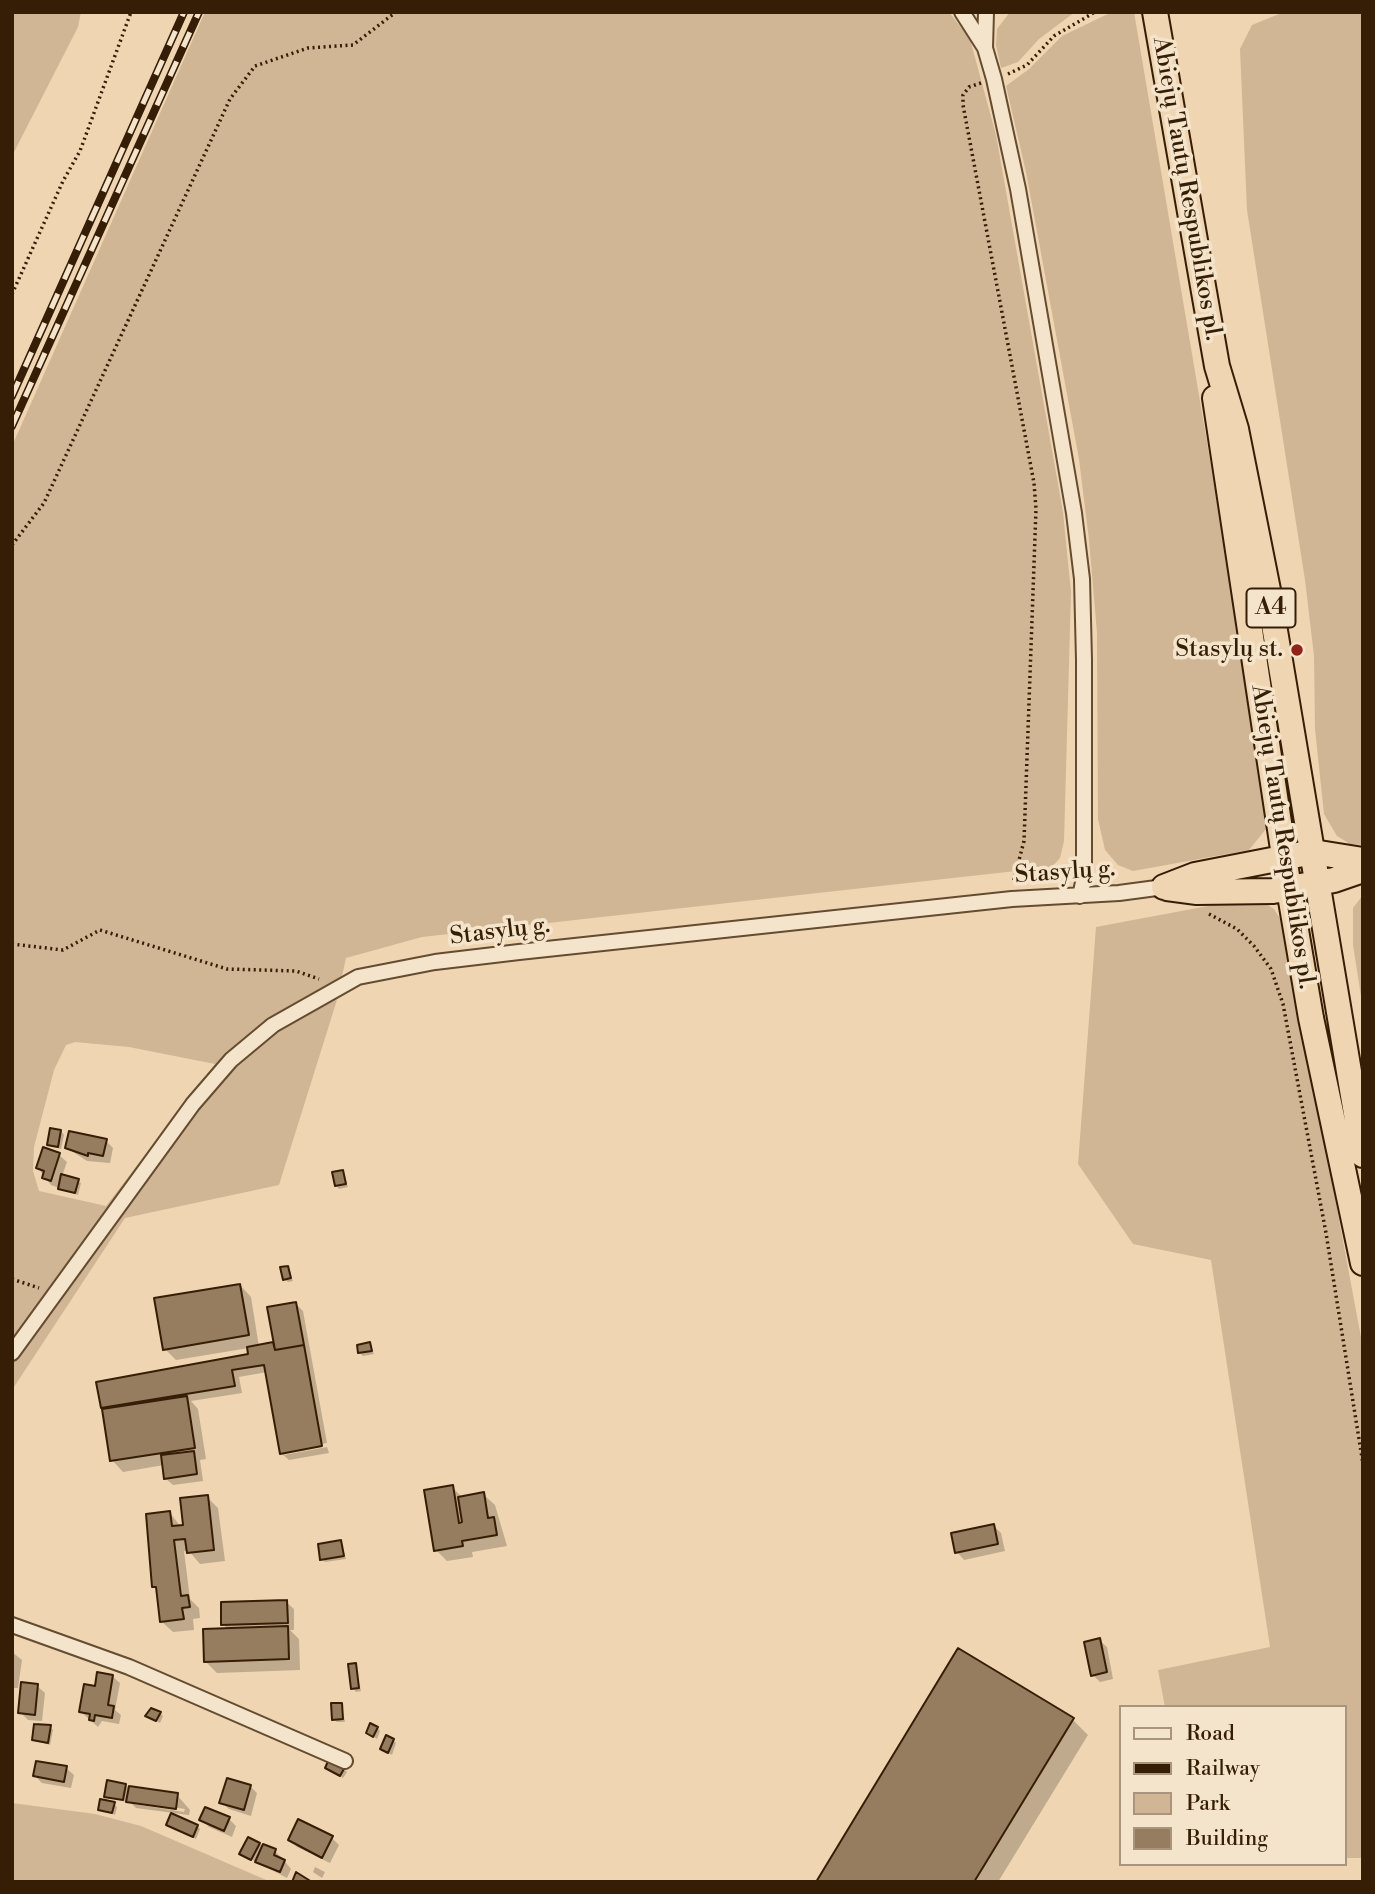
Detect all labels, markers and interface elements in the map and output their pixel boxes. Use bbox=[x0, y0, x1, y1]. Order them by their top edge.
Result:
street label: Abiejų Tautų Respublikos pl. bbox=[1145, 35, 1227, 343]
road number: A4 bbox=[1246, 588, 1296, 628]
place label: Stasylų st. bbox=[1175, 636, 1283, 664]
marker: Stasylų st. bbox=[1289, 642, 1305, 658]
street label: Abiejų Tautų Respublikos pl. bbox=[1244, 683, 1320, 991]
street label: Stasylų g. bbox=[1014, 855, 1116, 891]
street label: Stasylų g. bbox=[448, 912, 552, 952]
legend bbox=[1120, 1705, 1347, 1866]
text: Road bbox=[1186, 1721, 1235, 1747]
text: Railway bbox=[1186, 1756, 1260, 1782]
text: Park bbox=[1186, 1791, 1230, 1817]
text: Building bbox=[1186, 1826, 1268, 1852]

